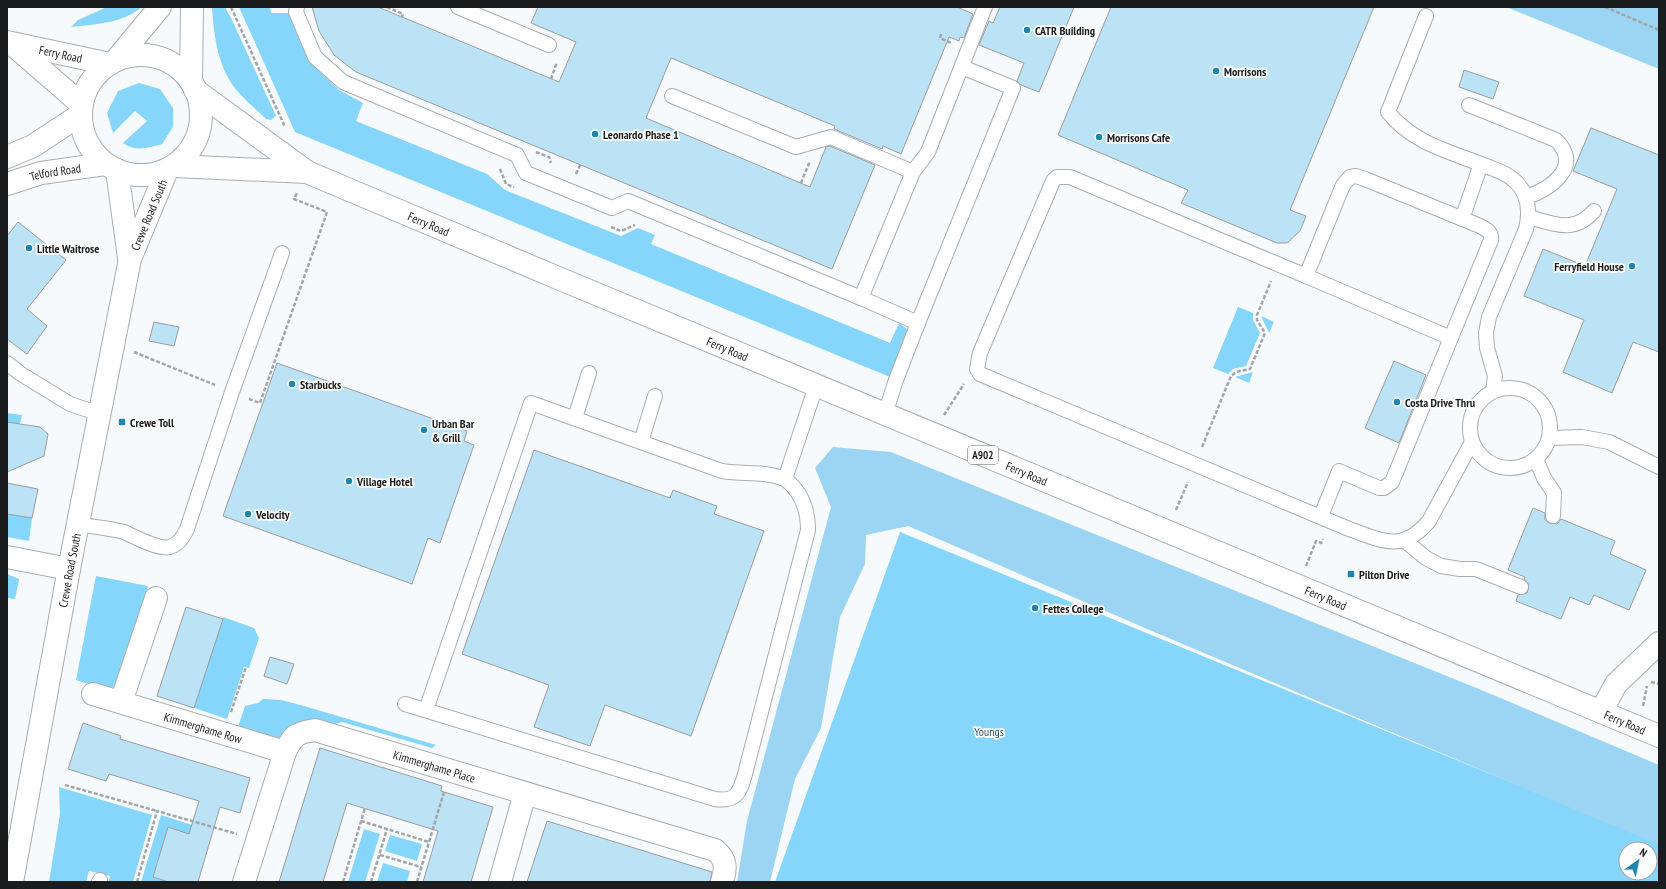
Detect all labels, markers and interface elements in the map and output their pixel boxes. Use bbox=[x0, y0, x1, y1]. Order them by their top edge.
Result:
place label: CATR Building bbox=[1035, 23, 1095, 38]
marker: CATR Building bbox=[1022, 25, 1032, 35]
street label: Ferry Road bbox=[38, 42, 84, 65]
place label: Morrisons bbox=[1224, 64, 1266, 79]
marker: Morrisons bbox=[1211, 66, 1221, 76]
place label: Leonardo Phase 1 bbox=[603, 127, 679, 142]
marker: Leonardo Phase 1 bbox=[590, 129, 600, 139]
place label: Morrisons Cafe bbox=[1107, 130, 1170, 145]
marker: Morrisons Cafe bbox=[1094, 132, 1104, 142]
street label: Telford Road bbox=[28, 160, 82, 184]
street label: Crewe Road South bbox=[127, 177, 170, 252]
street label: Ferry Road bbox=[406, 208, 452, 239]
place label: Little Waitrose bbox=[37, 241, 99, 256]
marker: Little Waitrose bbox=[24, 243, 34, 253]
place label: Ferryfield House bbox=[1554, 259, 1624, 274]
marker: Ferryfield House bbox=[1627, 261, 1637, 271]
street label: Ferry Road bbox=[705, 333, 751, 364]
place label: Starbucks bbox=[300, 377, 341, 392]
marker: Starbucks bbox=[287, 379, 297, 389]
place label: Costa Drive Thru bbox=[1405, 395, 1475, 410]
marker: Costa Drive Thru bbox=[1392, 397, 1402, 407]
place label: Crewe Toll bbox=[130, 415, 174, 430]
place label: Urban Bar & Grill bbox=[432, 416, 475, 445]
marker: Crewe Toll bbox=[117, 417, 127, 427]
marker: Urban Bar & Grill bbox=[419, 425, 429, 435]
road number: A902 bbox=[968, 446, 998, 464]
street label: Ferry Road bbox=[1004, 458, 1050, 488]
place label: Village Hotel bbox=[356, 474, 413, 489]
marker: Village Hotel bbox=[344, 476, 354, 486]
place label: Velocity bbox=[255, 507, 290, 522]
marker: Velocity bbox=[243, 509, 253, 519]
street label: Crewe Road South bbox=[55, 532, 83, 608]
place label: Pilton Drive bbox=[1359, 567, 1410, 582]
marker: Pilton Drive bbox=[1346, 569, 1356, 579]
street label: Ferry Road bbox=[1303, 582, 1349, 613]
place label: Fettes College bbox=[1043, 601, 1104, 616]
marker: Fettes College bbox=[1030, 603, 1040, 613]
street label: Ferry Road bbox=[1602, 707, 1648, 737]
street label: Kimmerghame Row bbox=[162, 708, 245, 746]
park label: Youngs bbox=[974, 724, 1004, 739]
street label: Kimmerghame Place bbox=[392, 746, 477, 785]
north arrow bbox=[1618, 841, 1658, 881]
text: N bbox=[1637, 845, 1650, 860]

